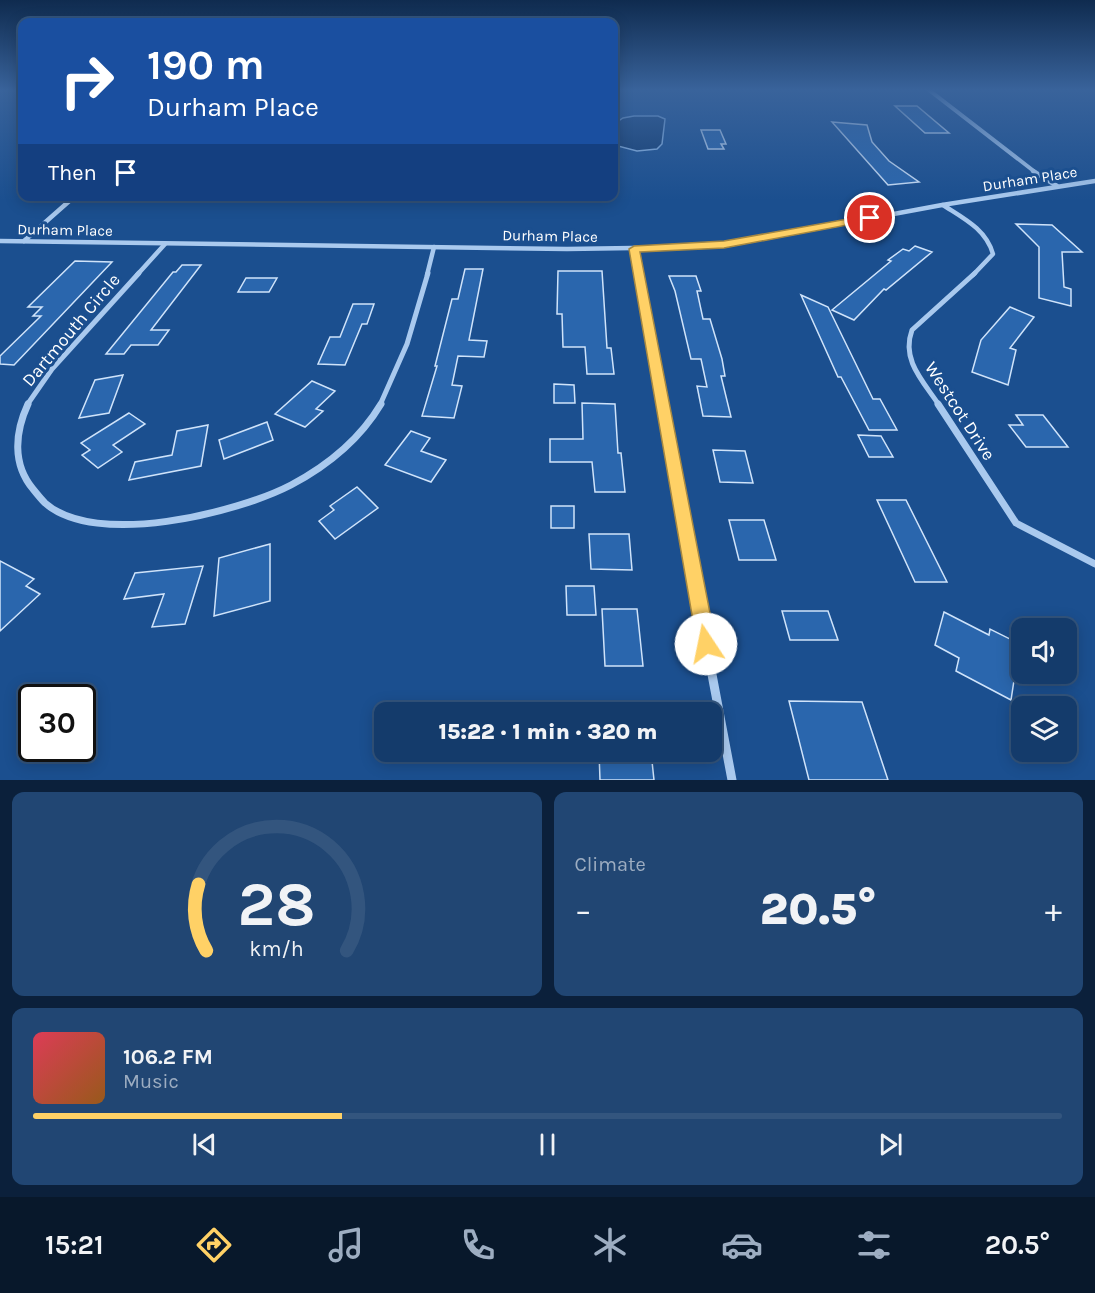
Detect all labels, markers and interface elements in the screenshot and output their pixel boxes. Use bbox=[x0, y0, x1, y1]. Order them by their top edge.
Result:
text: 190 m bbox=[147, 40, 265, 90]
icon: right bbox=[48, 42, 126, 120]
text: Durham Place bbox=[147, 91, 319, 123]
icon: arrive bbox=[109, 156, 142, 189]
text: Then bbox=[48, 160, 97, 186]
street label: Durham Place bbox=[981, 163, 1079, 195]
pin bbox=[844, 192, 895, 243]
icon: arrive bbox=[853, 201, 886, 234]
street label: Durham Place bbox=[17, 220, 113, 240]
street label: Durham Place bbox=[502, 226, 598, 246]
street label: Dartmouth Circle bbox=[17, 269, 125, 391]
street label: Westcot Drive bbox=[920, 358, 1000, 464]
position arrow bbox=[674, 612, 738, 676]
map controls bbox=[1011, 618, 1077, 762]
button: sound bbox=[1011, 618, 1077, 684]
speed limit sign: 30 bbox=[18, 684, 96, 762]
button: layers bbox=[1011, 696, 1077, 762]
text: 15:22 · 1 min · 320 m bbox=[438, 719, 658, 745]
text: Climate bbox=[575, 853, 646, 876]
text: 28 bbox=[238, 868, 316, 941]
text: 20.5° bbox=[760, 883, 877, 935]
text: − bbox=[575, 891, 592, 929]
text: + bbox=[1045, 891, 1062, 929]
text: km/h bbox=[250, 936, 304, 961]
text: 106.2 FM bbox=[123, 1044, 213, 1070]
text: Music bbox=[123, 1070, 179, 1093]
icon: previous bbox=[188, 1128, 221, 1161]
icon: pause bbox=[531, 1128, 564, 1161]
icon: next bbox=[874, 1128, 907, 1161]
icon: directions bbox=[193, 1224, 235, 1266]
icon: music bbox=[325, 1224, 367, 1266]
icon: phone bbox=[457, 1224, 499, 1266]
icon: climate bbox=[589, 1224, 631, 1266]
icon: car bbox=[721, 1224, 763, 1266]
icon: filters bbox=[853, 1224, 895, 1266]
text: 15:21 bbox=[45, 1229, 104, 1261]
text: 20.5° bbox=[985, 1229, 1050, 1261]

